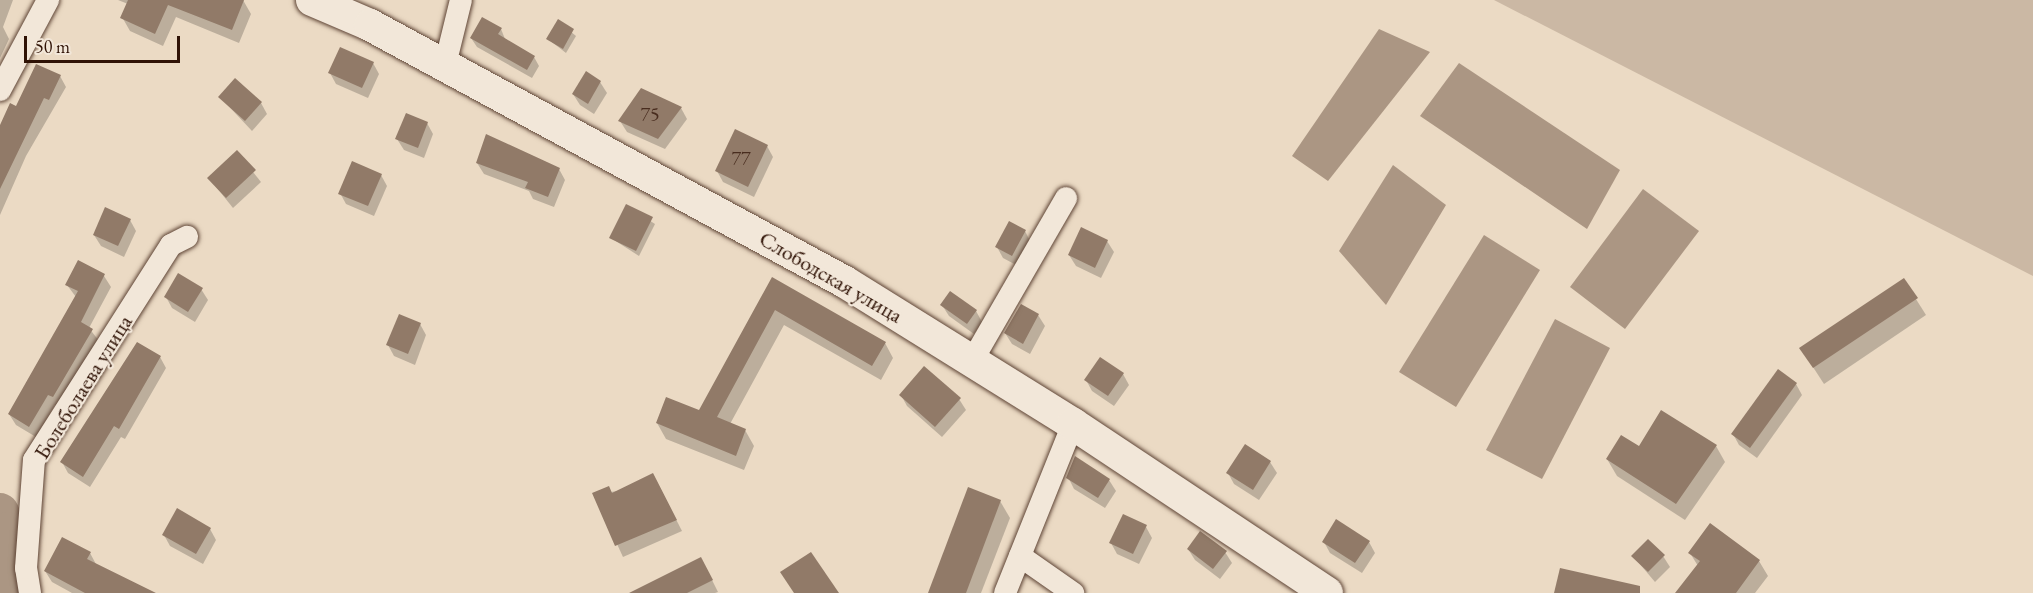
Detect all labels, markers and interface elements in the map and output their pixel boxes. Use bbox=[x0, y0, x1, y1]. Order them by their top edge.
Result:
scale bar bbox=[27, 24, 183, 62]
text: 50 m bbox=[35, 35, 70, 58]
house number: 75 bbox=[640, 102, 660, 126]
house number: 77 bbox=[731, 146, 751, 170]
street label: Слободская улица bbox=[755, 225, 907, 329]
street label: Болеболаева улица bbox=[28, 310, 138, 464]

